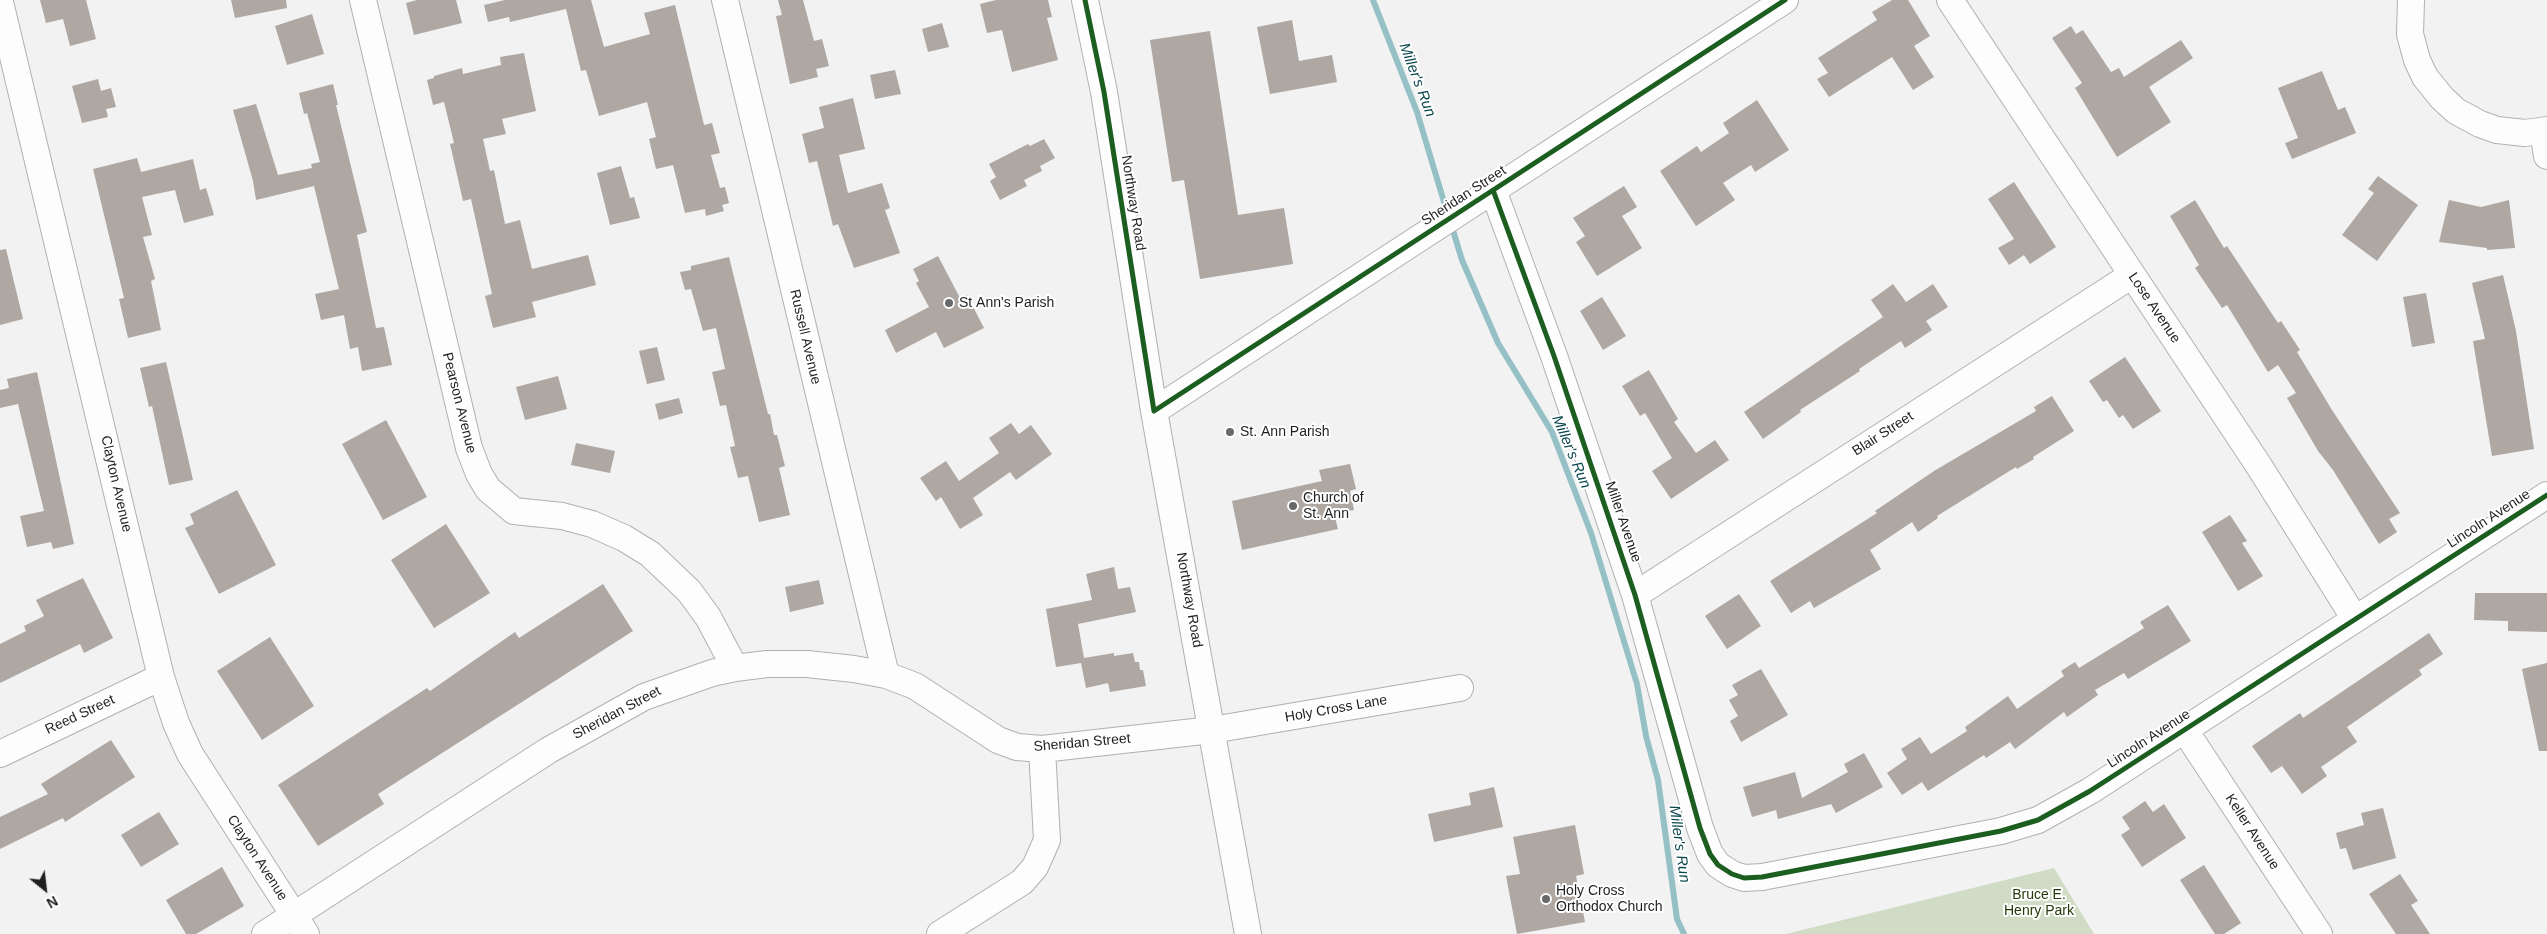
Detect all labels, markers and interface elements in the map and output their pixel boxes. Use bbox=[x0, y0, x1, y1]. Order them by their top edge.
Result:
water label: Miller's Run bbox=[1395, 40, 1439, 120]
street label: Northway Road bbox=[1117, 154, 1149, 252]
street label: Sheridan Street bbox=[1419, 162, 1509, 230]
street label: Lose Avenue bbox=[2124, 270, 2184, 346]
street label: Russell Avenue bbox=[786, 288, 824, 386]
place label: St Ann's Parish bbox=[959, 295, 1054, 311]
marker: St Ann's Parish bbox=[943, 297, 955, 309]
street label: Pearson Avenue bbox=[438, 351, 480, 455]
street label: Blair Street bbox=[1849, 408, 1917, 460]
water label: Miller's Run bbox=[1548, 413, 1594, 491]
place label: St. Ann Parish bbox=[1240, 424, 1329, 440]
marker: St. Ann Parish bbox=[1224, 426, 1236, 438]
street label: Clayton Avenue bbox=[97, 434, 135, 534]
street label: Miller Avenue bbox=[1601, 479, 1645, 565]
street label: Lincoln Avenue bbox=[2444, 486, 2534, 552]
place label: Church of St. Ann bbox=[1303, 490, 1364, 522]
marker: Church of St. Ann bbox=[1287, 500, 1299, 512]
street label: Northway Road bbox=[1172, 551, 1206, 649]
street label: Sheridan Street bbox=[570, 683, 664, 743]
street label: Reed Street bbox=[43, 692, 117, 738]
street label: Holy Cross Lane bbox=[1284, 692, 1388, 726]
street label: Lincoln Avenue bbox=[2104, 706, 2194, 772]
street label: Sheridan Street bbox=[1033, 730, 1131, 756]
street label: Keller Avenue bbox=[2221, 791, 2283, 873]
water label: Miller's Run bbox=[1665, 804, 1693, 884]
street label: Clayton Avenue bbox=[223, 812, 291, 904]
north arrow bbox=[20, 864, 70, 914]
place label: Holy Cross Orthodox Church bbox=[1556, 883, 1663, 916]
park label: Bruce E. Henry Park bbox=[2004, 887, 2074, 920]
text: N bbox=[44, 893, 61, 912]
marker: Holy Cross Orthodox Church bbox=[1540, 893, 1552, 905]

